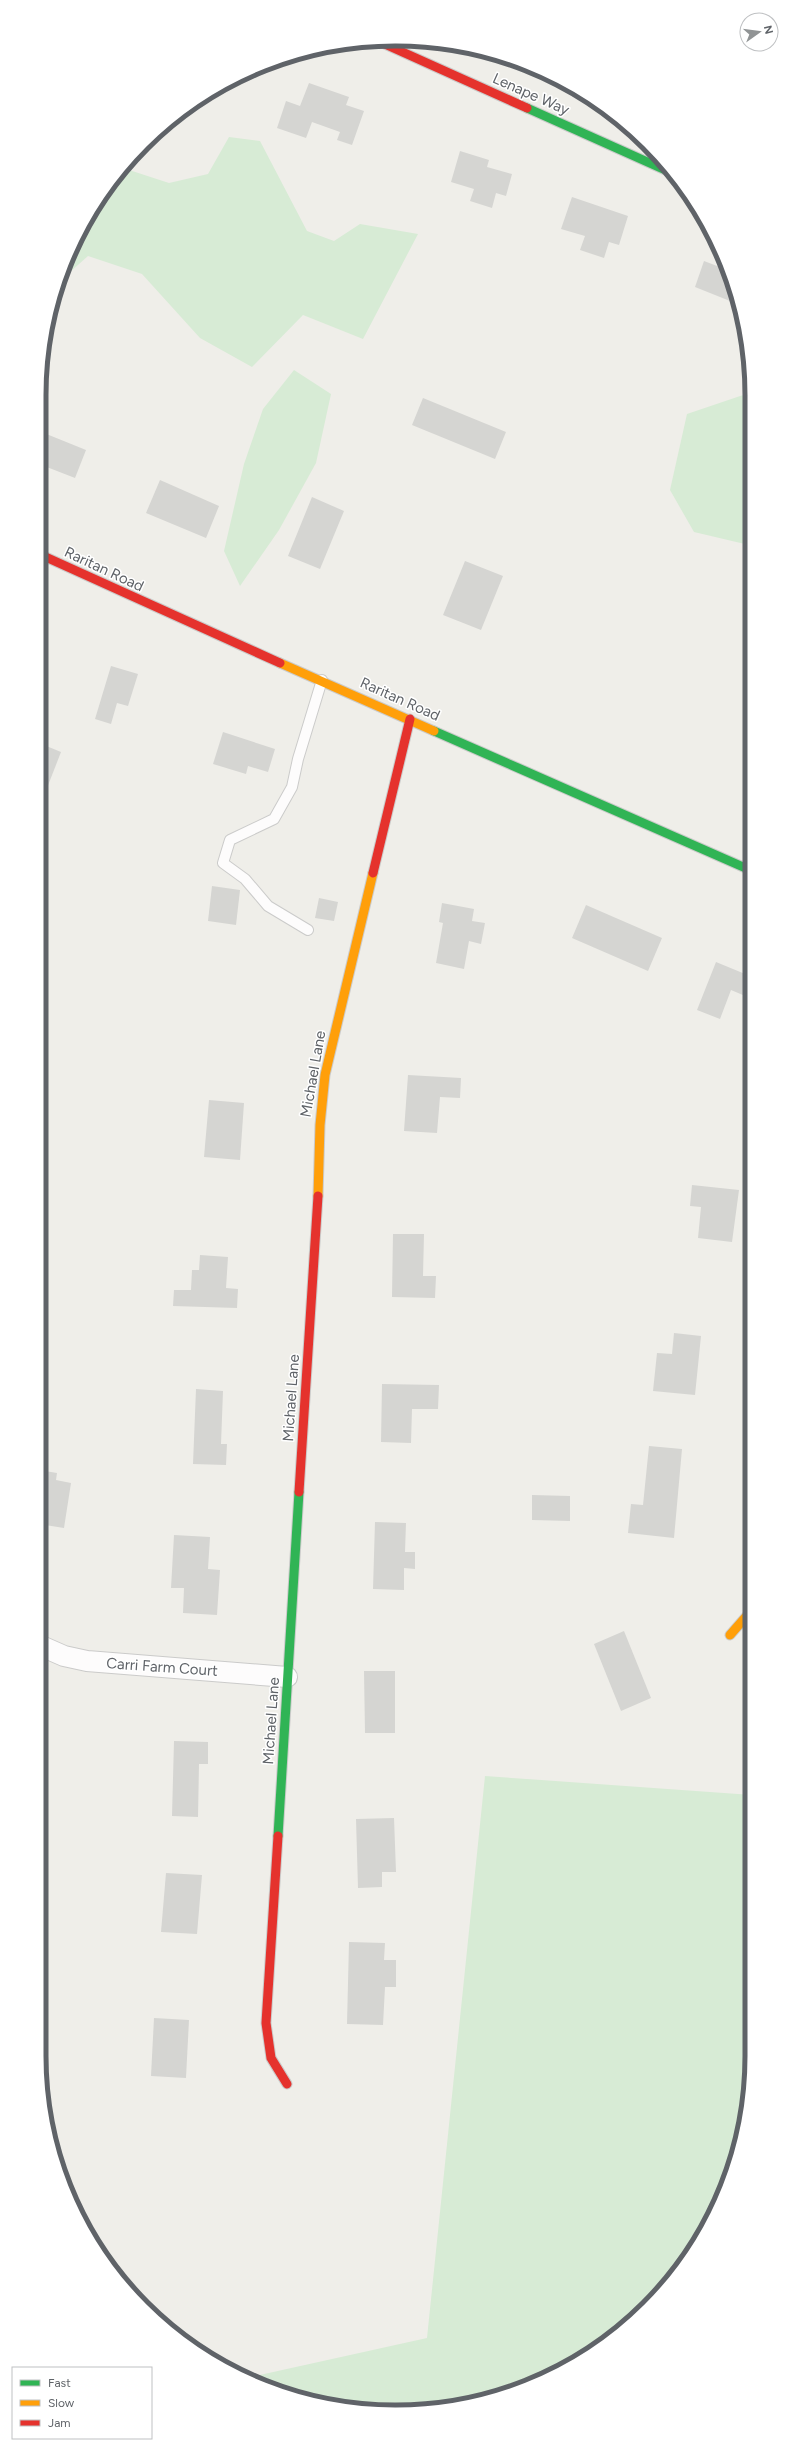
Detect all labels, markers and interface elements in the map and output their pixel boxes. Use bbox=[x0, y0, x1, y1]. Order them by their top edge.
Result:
north arrow bbox=[739, 12, 779, 52]
text: N bbox=[761, 24, 776, 35]
street label: Lenape Way bbox=[490, 69, 572, 119]
street label: Raritan Road bbox=[61, 543, 147, 595]
street label: Raritan Road bbox=[357, 673, 443, 725]
street label: Michael Lane bbox=[297, 1029, 329, 1119]
street label: Michael Lane bbox=[279, 1354, 303, 1442]
street label: Carri Farm Court bbox=[106, 1654, 219, 1680]
street label: Michael Lane bbox=[259, 1677, 283, 1765]
legend bbox=[12, 2367, 152, 2439]
text: Fast bbox=[48, 2376, 71, 2390]
text: Slow bbox=[48, 2396, 75, 2410]
text: Jam bbox=[48, 2416, 71, 2430]

